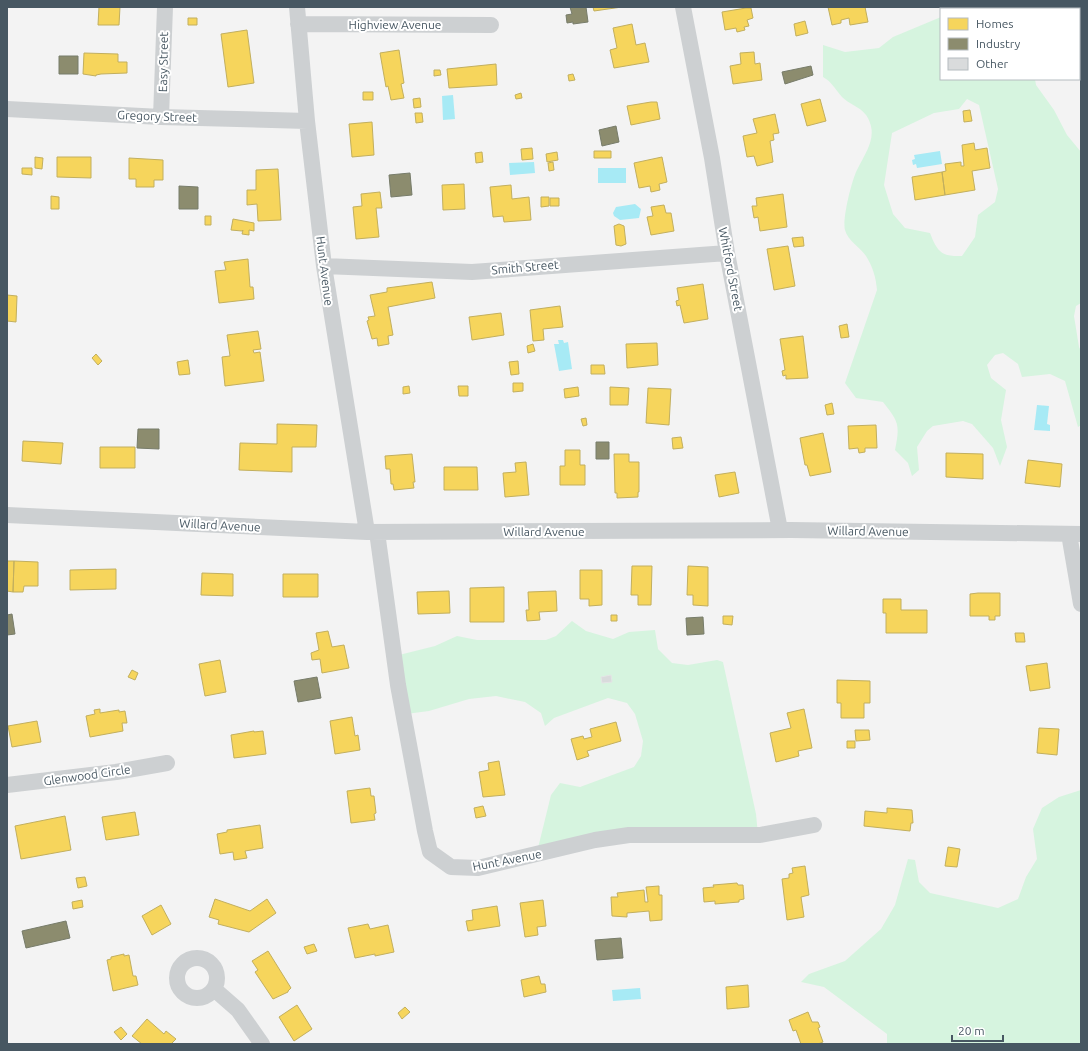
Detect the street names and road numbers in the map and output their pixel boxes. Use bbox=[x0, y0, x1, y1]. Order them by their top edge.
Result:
street label: Highview Avenue bbox=[349, 18, 441, 31]
street label: Easy Street bbox=[156, 32, 170, 92]
street label: Gregory Street bbox=[117, 108, 197, 124]
street label: Whitford Street bbox=[717, 226, 746, 312]
street label: Hunt Avenue bbox=[314, 235, 336, 307]
street label: Smith Street bbox=[491, 258, 559, 276]
street label: Willard Avenue bbox=[179, 516, 261, 534]
street label: Willard Avenue bbox=[827, 524, 909, 538]
street label: Willard Avenue bbox=[503, 525, 585, 538]
street label: Glenwood Circle bbox=[43, 762, 131, 788]
street label: Hunt Avenue bbox=[471, 847, 543, 873]

